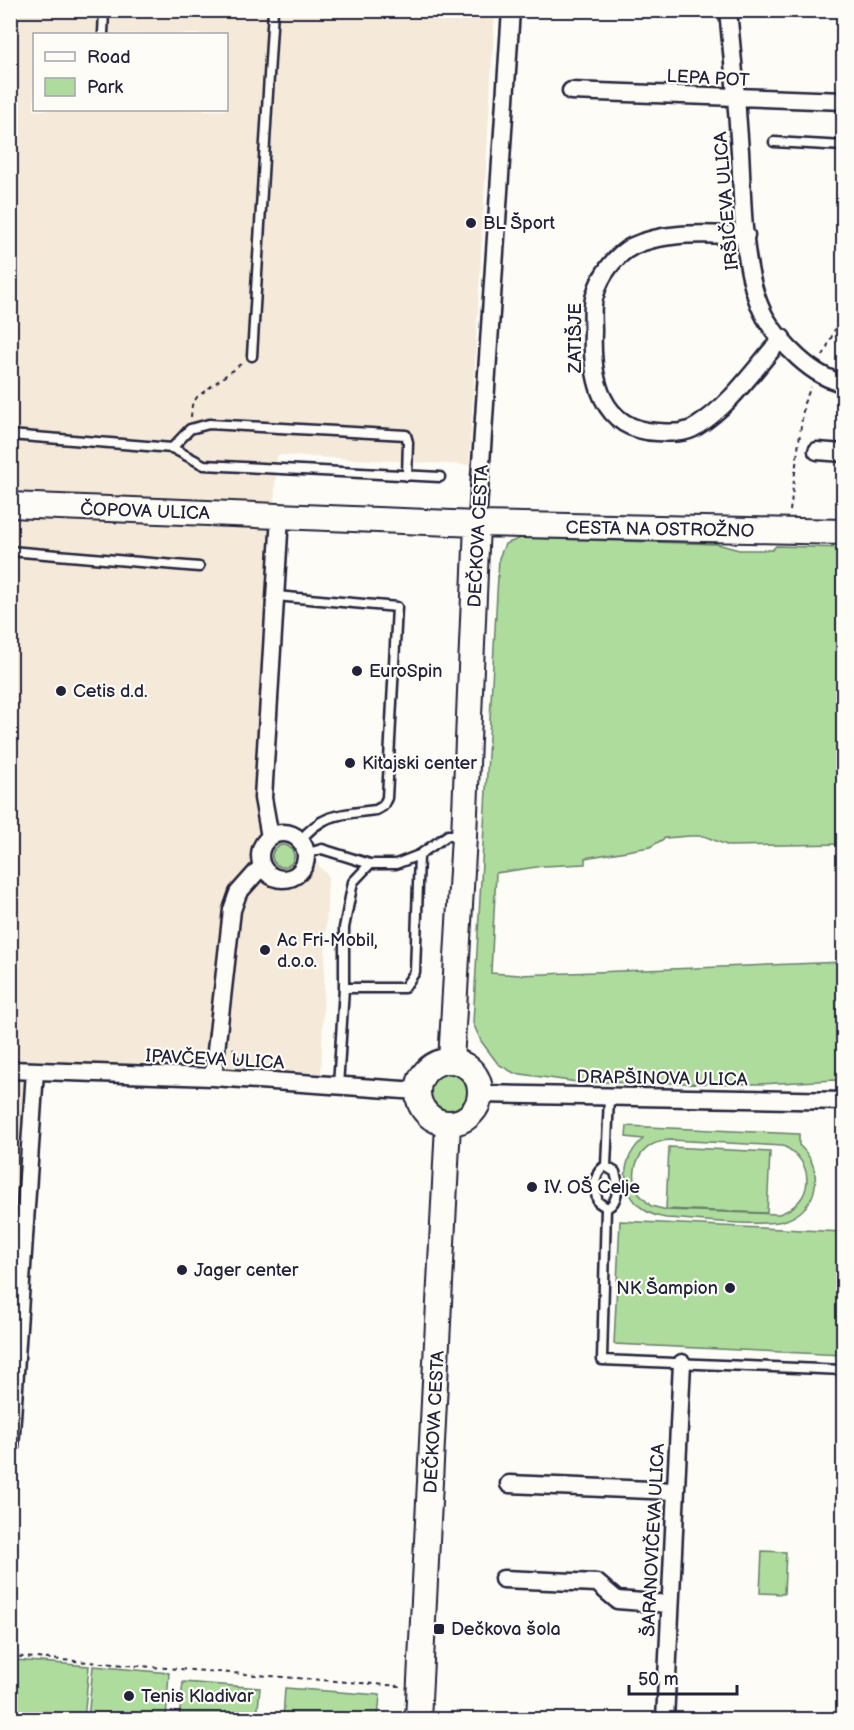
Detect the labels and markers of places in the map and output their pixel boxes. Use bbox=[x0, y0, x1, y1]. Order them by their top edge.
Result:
place label: BL Šport bbox=[483, 212, 556, 234]
marker: BL Šport bbox=[464, 216, 478, 230]
place label: EuroSpin bbox=[369, 661, 442, 682]
marker: EuroSpin bbox=[350, 664, 364, 678]
place label: Cetis d.d. bbox=[73, 681, 148, 702]
marker: Cetis d.d. bbox=[54, 684, 68, 698]
place label: Kitajski center bbox=[362, 753, 477, 774]
marker: Kitajski center bbox=[343, 756, 357, 770]
place label: Ac Fri-Mobil, d.o.o. bbox=[277, 930, 378, 972]
marker: Ac Fri-Mobil, d.o.o. bbox=[258, 943, 272, 957]
place label: IV. OŠ Celje bbox=[544, 1176, 640, 1198]
marker: IV. OŠ Celje bbox=[525, 1180, 539, 1194]
place label: Jager center bbox=[194, 1260, 299, 1281]
marker: Jager center bbox=[175, 1263, 189, 1277]
place label: NK Šampion bbox=[616, 1277, 718, 1299]
marker: NK Šampion bbox=[723, 1281, 737, 1295]
place label: Dečkova šola bbox=[451, 1619, 561, 1640]
marker: Dečkova šola bbox=[432, 1622, 446, 1636]
place label: Tenis Kladivar bbox=[141, 1686, 254, 1707]
marker: Tenis Kladivar bbox=[122, 1689, 136, 1703]

